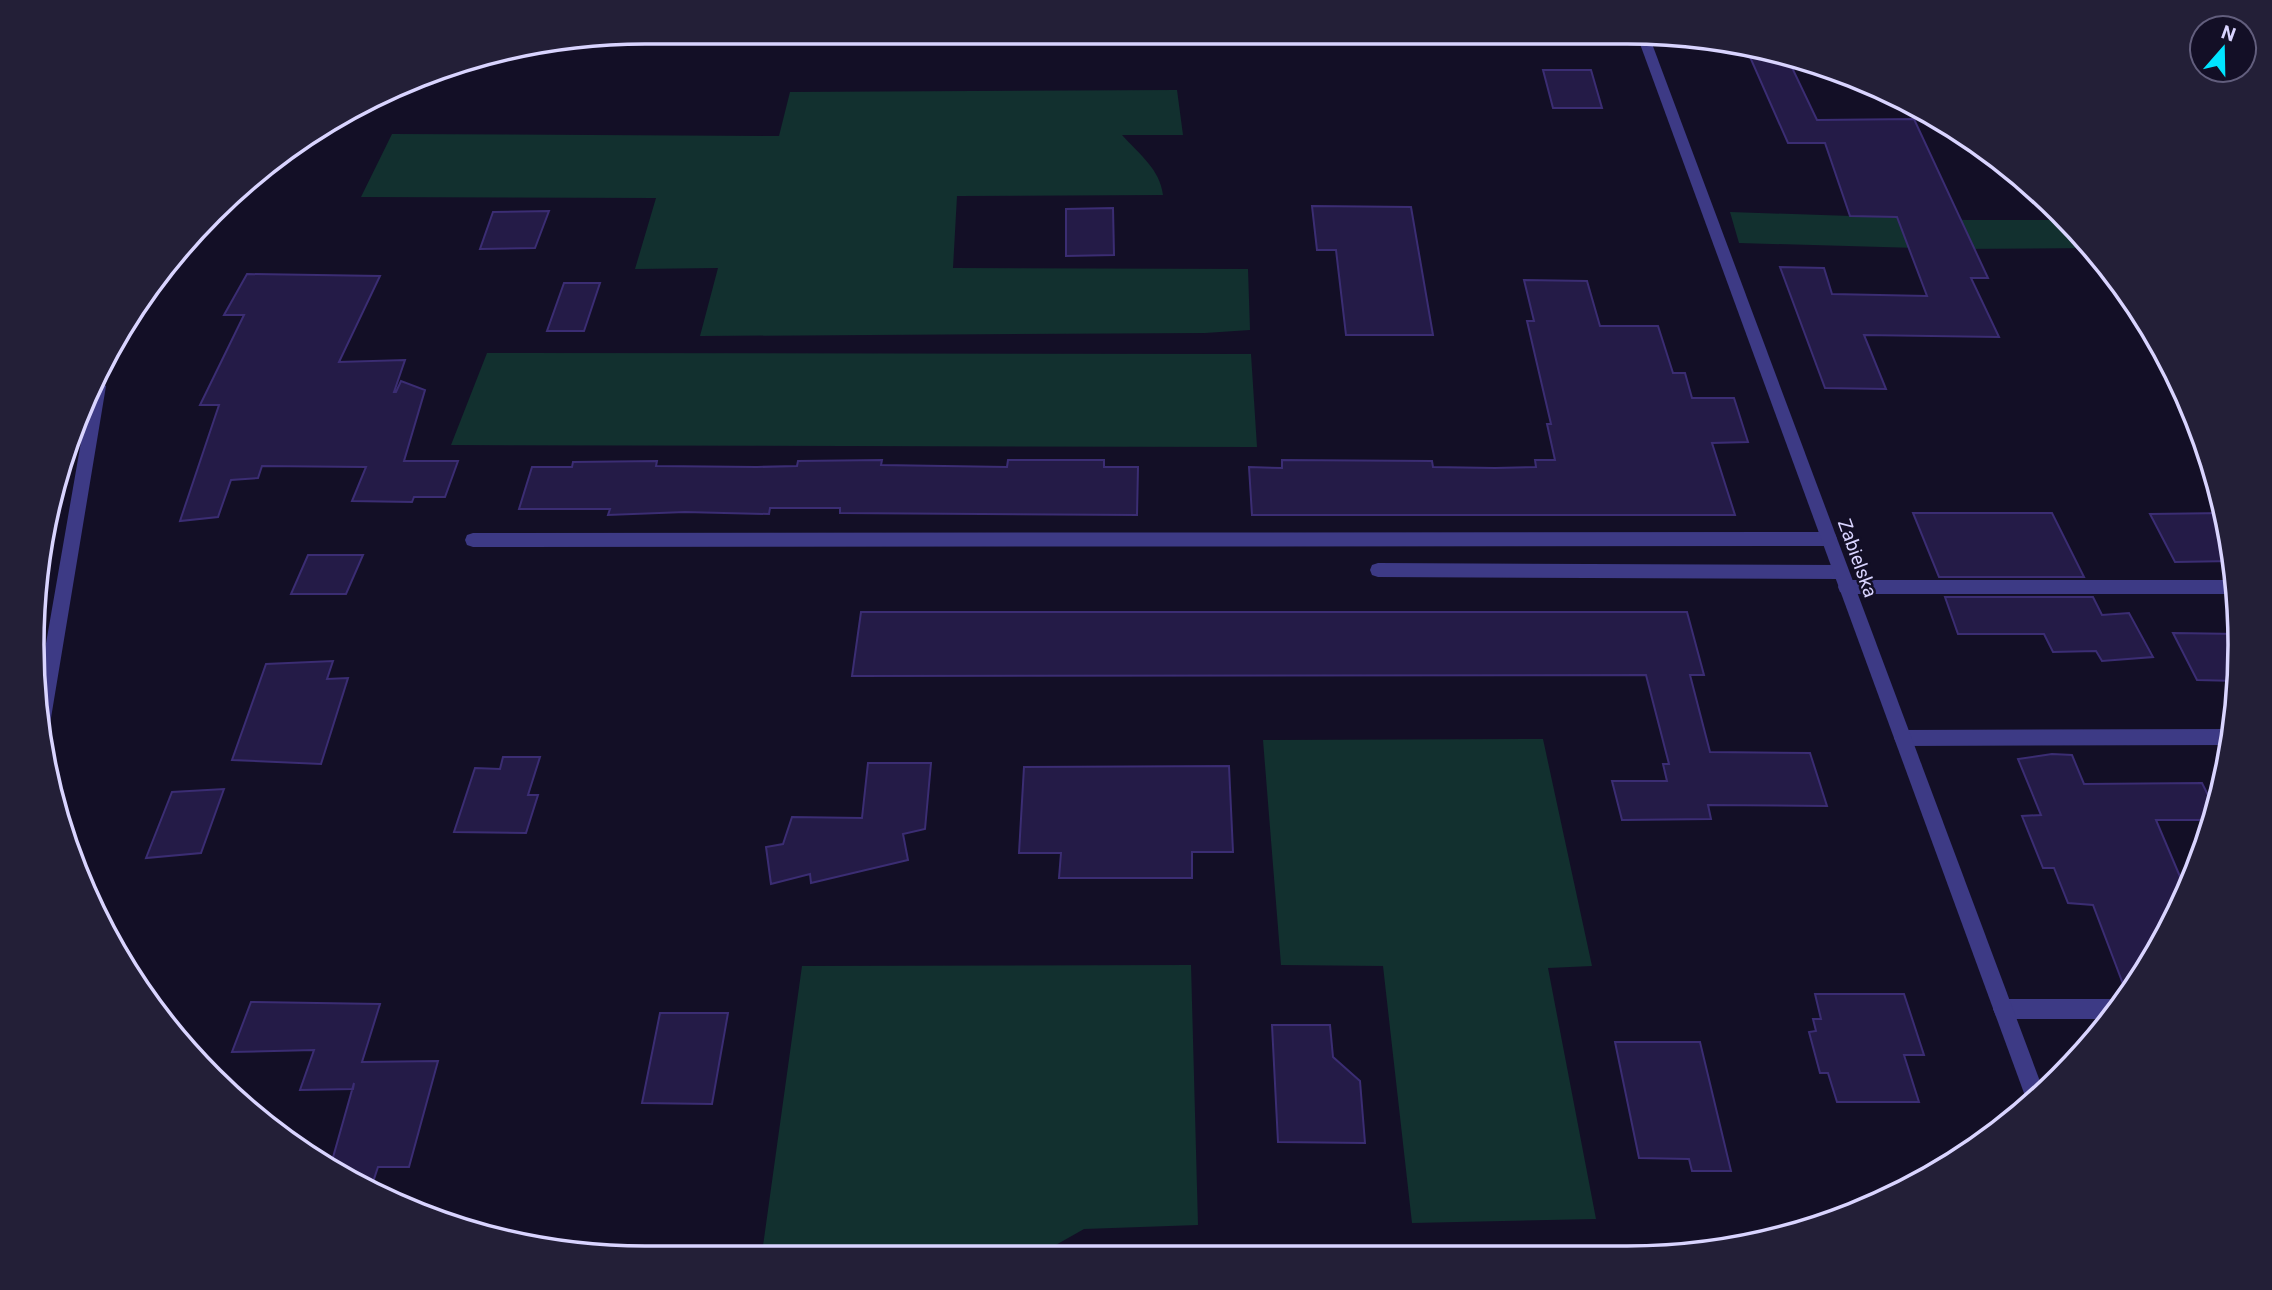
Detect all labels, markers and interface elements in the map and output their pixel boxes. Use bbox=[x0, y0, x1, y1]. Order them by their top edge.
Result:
north arrow bbox=[2188, 14, 2258, 84]
text: N bbox=[2218, 20, 2239, 47]
street label: Zabielska bbox=[1833, 516, 1882, 600]

